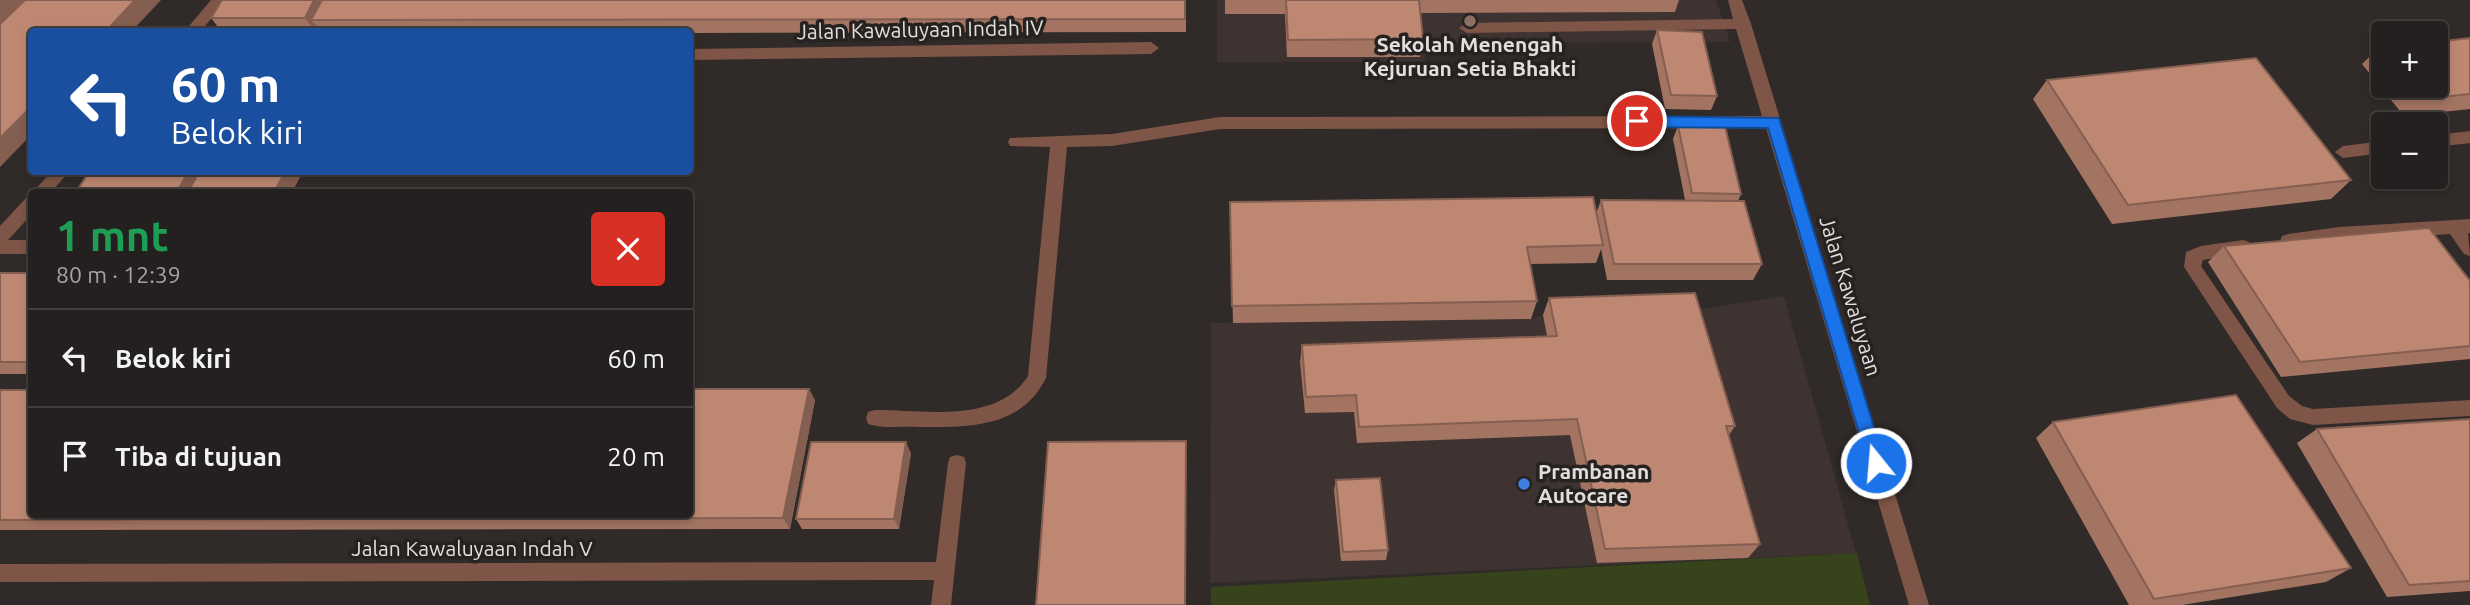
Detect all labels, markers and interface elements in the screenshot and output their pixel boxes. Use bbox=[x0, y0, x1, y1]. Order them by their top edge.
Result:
marker: Sekolah Menengah Kejuruan Setia Bhakti bbox=[1462, 13, 1478, 29]
street label: Jalan Kawaluyaan Indah IV bbox=[796, 15, 1044, 43]
map controls bbox=[2371, 21, 2448, 189]
button: + bbox=[2371, 21, 2448, 98]
place label: Sekolah Menengah Kejuruan Setia Bhakti bbox=[1364, 32, 1576, 80]
icon: left bbox=[56, 56, 147, 147]
text: 60 m bbox=[171, 56, 280, 111]
pin bbox=[1607, 91, 1667, 151]
icon: arrive bbox=[1618, 102, 1656, 140]
button: − bbox=[2371, 112, 2448, 189]
text: Belok kiri bbox=[171, 114, 303, 150]
text: 1 mnt bbox=[56, 212, 169, 259]
button: close bbox=[591, 212, 665, 286]
street label: Jalan Kawaluyaan bbox=[1815, 213, 1887, 379]
text: 80 m · 12:39 bbox=[56, 262, 181, 287]
icon: left bbox=[56, 339, 94, 377]
text: Belok kiri bbox=[115, 344, 231, 373]
text: 60 m bbox=[607, 344, 665, 373]
position arrow bbox=[1839, 426, 1913, 500]
icon: arrive bbox=[56, 437, 94, 475]
text: Tiba di tujuan bbox=[115, 442, 282, 471]
text: 20 m bbox=[607, 442, 665, 471]
place label: Prambanan Autocare bbox=[1538, 459, 1649, 507]
marker: Prambanan Autocare bbox=[1516, 476, 1532, 492]
street label: Jalan Kawaluyaan Indah V bbox=[351, 536, 593, 560]

